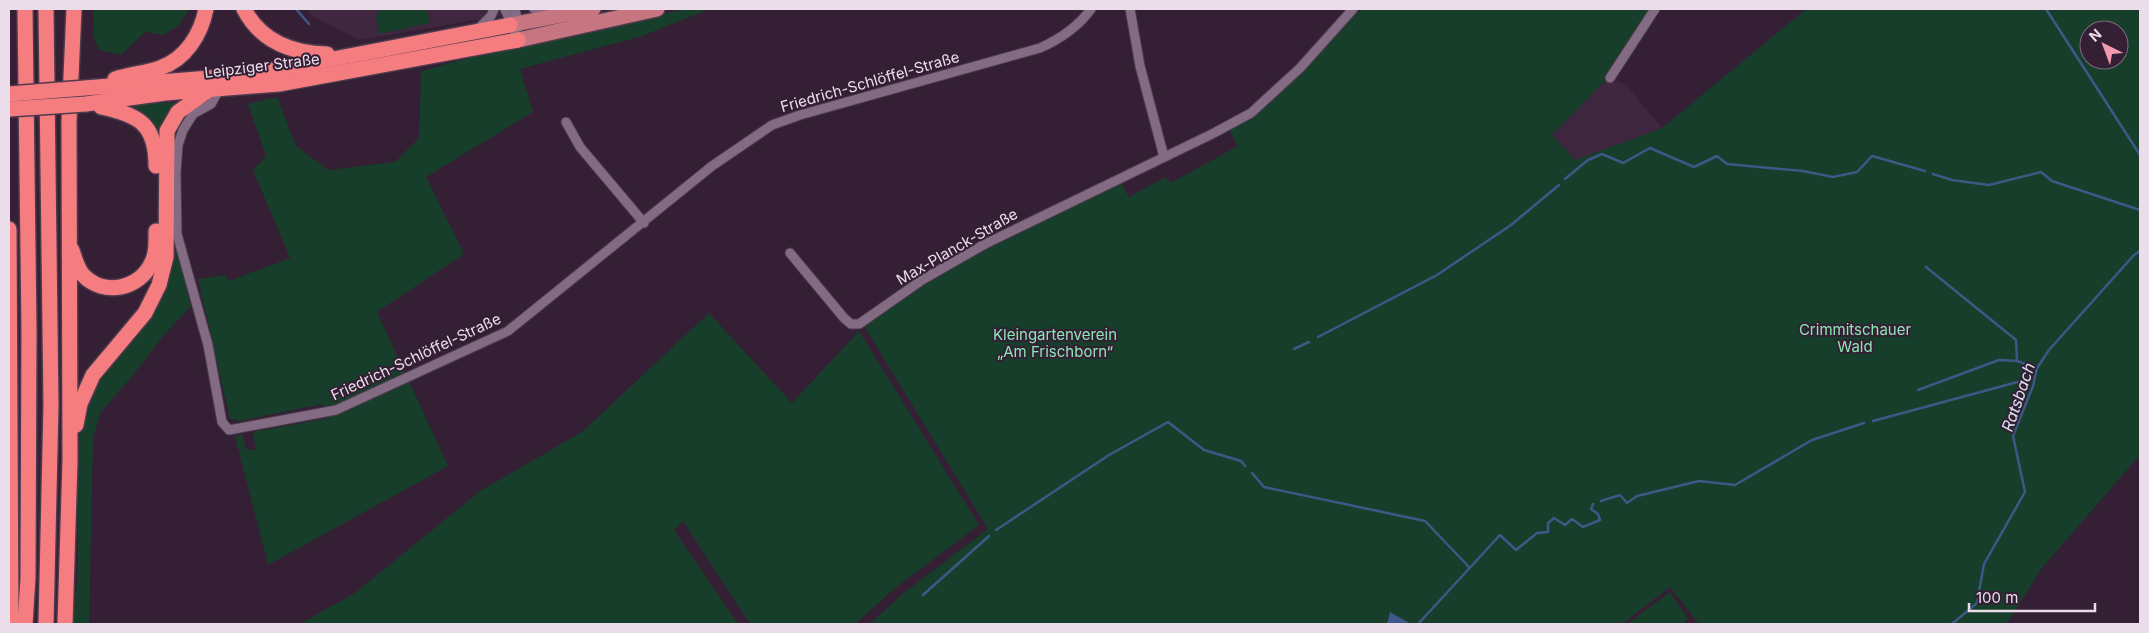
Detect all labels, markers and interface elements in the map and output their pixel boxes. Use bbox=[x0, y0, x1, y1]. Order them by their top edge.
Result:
north arrow bbox=[2079, 20, 2129, 70]
text: N bbox=[2085, 25, 2105, 45]
street label: Friedrich-Schlöffel-Straße bbox=[778, 47, 962, 116]
street label: Leipziger Straße bbox=[203, 49, 321, 82]
street label: Max-Planck-Straße bbox=[893, 204, 1021, 289]
street label: Friedrich-Schlöffel-Straße bbox=[328, 309, 504, 404]
park label: Crimmitschauer Wald bbox=[1799, 320, 1911, 356]
park label: Kleingartenverein „Am Frischborn“ bbox=[993, 325, 1117, 361]
water label: Ratsbach bbox=[1997, 360, 2039, 434]
scale bar bbox=[1969, 580, 2095, 612]
text: 100 m bbox=[1976, 588, 2018, 607]

